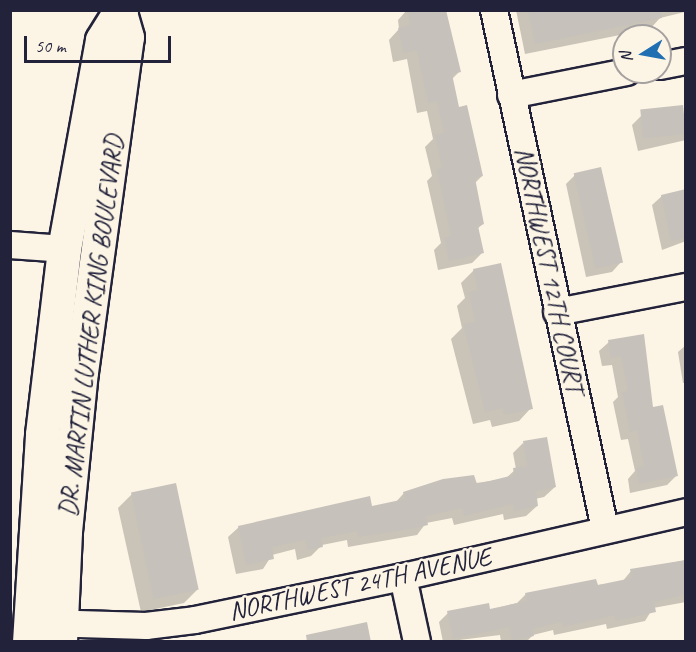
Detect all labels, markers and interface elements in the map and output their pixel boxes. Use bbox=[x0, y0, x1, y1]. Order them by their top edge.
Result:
scale bar bbox=[27, 24, 174, 62]
north arrow bbox=[612, 24, 672, 84]
text: 50 m bbox=[35, 35, 66, 57]
text: N bbox=[616, 50, 637, 64]
street label: DR. MARTIN LUTHER KING BOULEVARD bbox=[52, 132, 130, 520]
street label: NORTHWEST 12TH COURT bbox=[508, 145, 590, 395]
street label: NORTHWEST 24TH AVENUE bbox=[227, 541, 493, 627]

